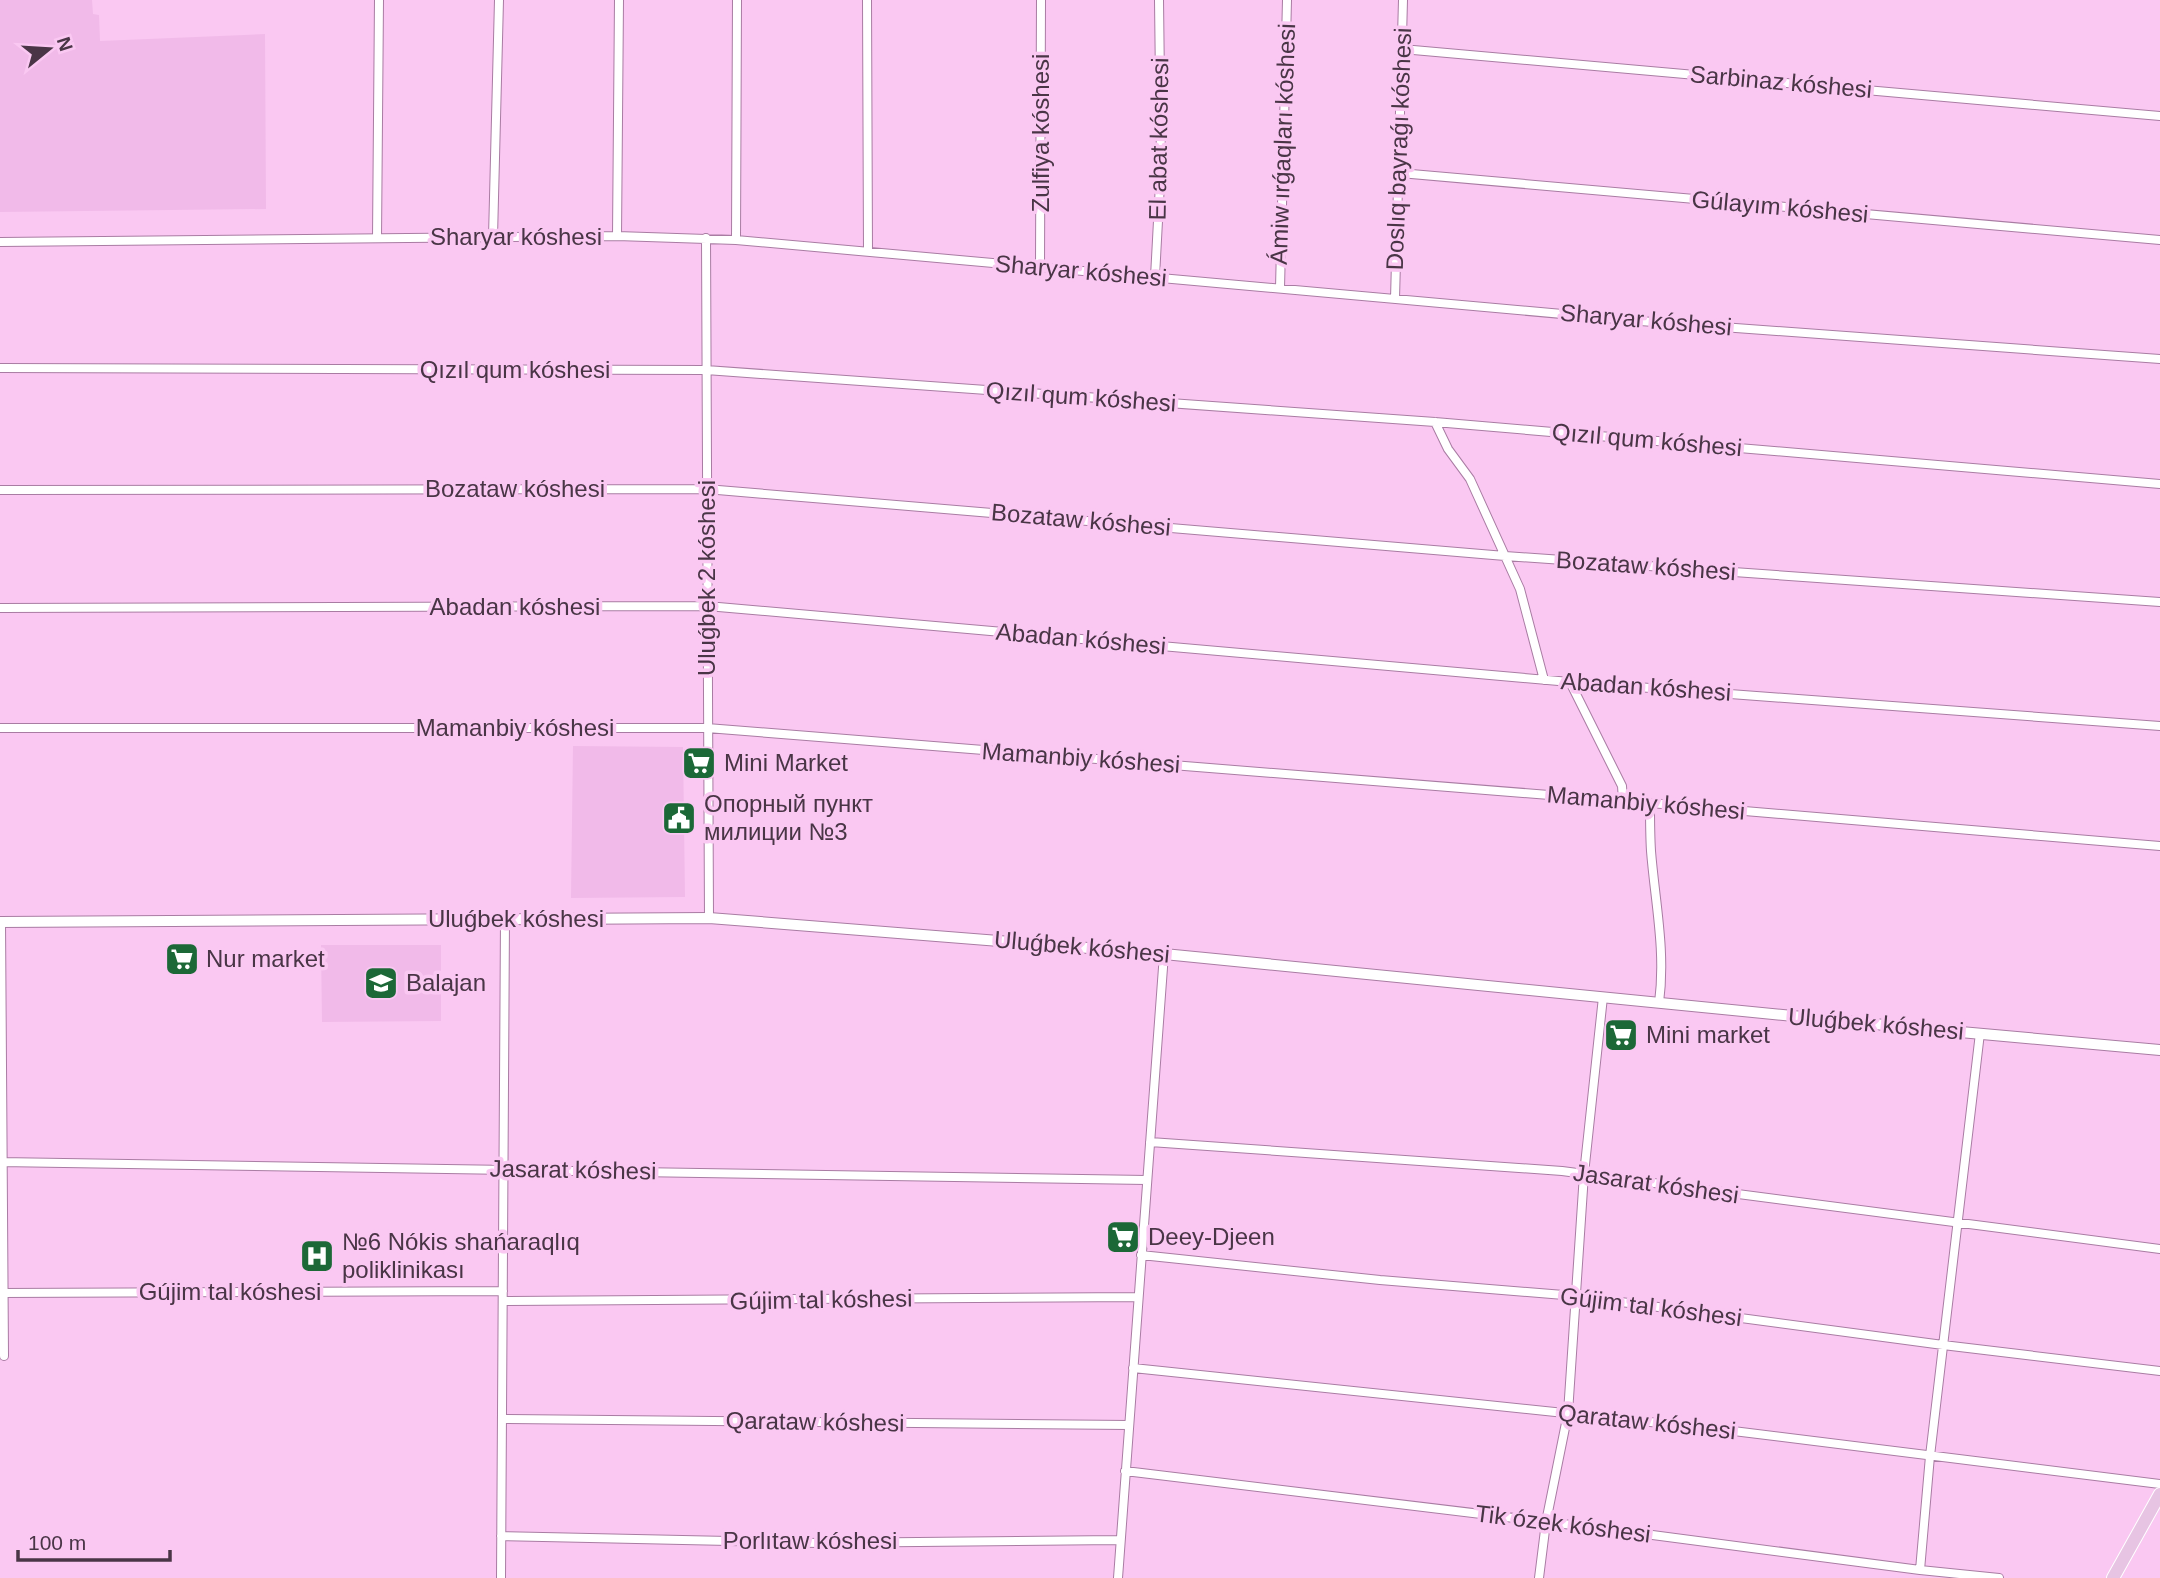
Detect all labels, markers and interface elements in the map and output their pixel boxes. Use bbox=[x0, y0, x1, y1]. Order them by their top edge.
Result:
north arrow bbox=[14, 14, 84, 84]
street label: Ámiw ırǵaqları kóshesi bbox=[1265, 23, 1300, 265]
street label: Doslıq bayraǵı kóshesi bbox=[1381, 27, 1416, 271]
text: N bbox=[53, 34, 77, 54]
street label: Zulfiya kóshesi bbox=[1027, 54, 1054, 212]
street label: El abat kóshesi bbox=[1144, 57, 1173, 221]
street label: Sarbinaz kóshesi bbox=[1689, 60, 1873, 103]
street label: Gúlayım kóshesi bbox=[1691, 185, 1870, 228]
street label: Sharyar kóshesi bbox=[430, 223, 602, 250]
street label: Sharyar kóshesi bbox=[994, 250, 1168, 291]
street label: Sharyar kóshesi bbox=[1559, 299, 1733, 340]
street label: Qızıl qum kóshesi bbox=[420, 356, 610, 383]
street label: Qızıl qum kóshesi bbox=[985, 376, 1177, 417]
street label: Qızıl qum kóshesi bbox=[1551, 418, 1743, 461]
street label: Bozataw kóshesi bbox=[425, 475, 605, 502]
street label: Uluǵbek 2 kóshesi bbox=[693, 480, 720, 676]
street label: Bozataw kóshesi bbox=[990, 498, 1172, 541]
street label: Bozataw kóshesi bbox=[1555, 546, 1737, 585]
street label: Abadan kóshesi bbox=[430, 593, 600, 620]
street label: Abadan kóshesi bbox=[995, 618, 1167, 659]
street label: Abadan kóshesi bbox=[1560, 667, 1732, 706]
street label: Mamanbiy kóshesi bbox=[416, 714, 614, 741]
street label: Mamanbiy kóshesi bbox=[981, 737, 1181, 778]
supermarket icon: Mini Market bbox=[680, 744, 718, 782]
place label: Mini Market bbox=[724, 749, 848, 776]
street label: Mamanbiy kóshesi bbox=[1546, 780, 1746, 825]
place label: Опорный пункт милиции №3 bbox=[704, 790, 873, 845]
public building icon: Опорный пункт милиции №3 bbox=[660, 799, 698, 837]
street label: Uluǵbek kóshesi bbox=[428, 905, 604, 932]
street label: Uluǵbek kóshesi bbox=[993, 925, 1171, 968]
supermarket icon: Nur market bbox=[163, 940, 201, 978]
place label: Nur market bbox=[206, 945, 325, 972]
school or university icon: Balajan bbox=[362, 964, 400, 1002]
place label: Balajan bbox=[406, 969, 486, 996]
street label: Uluǵbek kóshesi bbox=[1787, 1002, 1965, 1045]
supermarket icon: Mini market bbox=[1602, 1016, 1640, 1054]
place label: Mini market bbox=[1646, 1021, 1770, 1048]
street label: Jasarat kóshesi bbox=[489, 1155, 657, 1184]
street label: Jasarat kóshesi bbox=[1572, 1159, 1741, 1208]
supermarket icon: Deey-Djeen bbox=[1104, 1218, 1142, 1256]
place label: Deey-Djeen bbox=[1148, 1223, 1275, 1250]
place label: №6 Nókis shańaraqlıq poliklinikası bbox=[342, 1228, 580, 1283]
hospital icon: №6 Nókis shańaraqlıq poliklinikası bbox=[298, 1237, 336, 1275]
street label: Gújim tal kóshesi bbox=[139, 1278, 321, 1305]
street label: Gújim tal kóshesi bbox=[1559, 1282, 1743, 1331]
street label: Gújim tal kóshesi bbox=[729, 1284, 913, 1315]
street label: Qarataw kóshesi bbox=[1557, 1399, 1737, 1444]
street label: Qarataw kóshesi bbox=[725, 1406, 905, 1437]
street label: Tik ózek kóshesi bbox=[1474, 1499, 1652, 1548]
scale bar bbox=[18, 1518, 170, 1562]
street label: Porlıtaw kóshesi bbox=[723, 1527, 897, 1554]
text: 100 m bbox=[28, 1531, 86, 1554]

